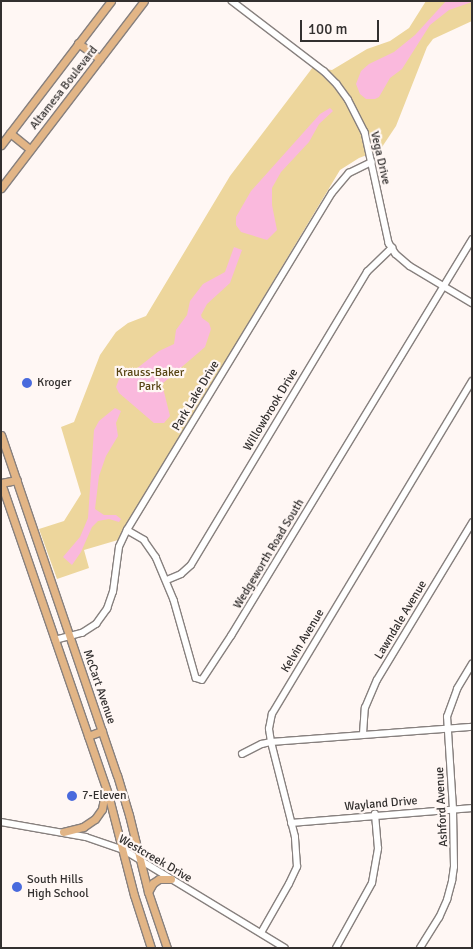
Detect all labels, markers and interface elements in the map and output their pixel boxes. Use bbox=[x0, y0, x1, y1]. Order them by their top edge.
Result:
scale bar bbox=[303, 10, 382, 42]
text: 100 m bbox=[308, 20, 348, 38]
street label: Altamesa Boulevard bbox=[27, 43, 101, 133]
street label: Vega Drive bbox=[367, 130, 393, 186]
street label: Park Lake Drive bbox=[169, 358, 223, 434]
park label: Krauss-Baker Park bbox=[116, 366, 184, 394]
street label: Willowbrook Drive bbox=[241, 366, 301, 454]
place label: Kroger bbox=[37, 376, 71, 390]
marker: Kroger bbox=[21, 377, 33, 389]
street label: Wedgeworth Road South bbox=[230, 496, 308, 612]
street label: Lawndale Avenue bbox=[372, 578, 430, 662]
street label: Kelvin Avenue bbox=[278, 607, 328, 675]
street label: McCart Avenue bbox=[80, 648, 118, 726]
street label: Ashford Avenue bbox=[433, 767, 451, 847]
place label: 7-Eleven bbox=[82, 789, 127, 803]
marker: 7-Eleven bbox=[66, 790, 78, 802]
street label: Wayland Drive bbox=[344, 794, 418, 814]
street label: Westcreek Drive bbox=[116, 832, 194, 886]
place label: South Hills High School bbox=[27, 873, 89, 901]
marker: South Hills High School bbox=[11, 881, 23, 893]

